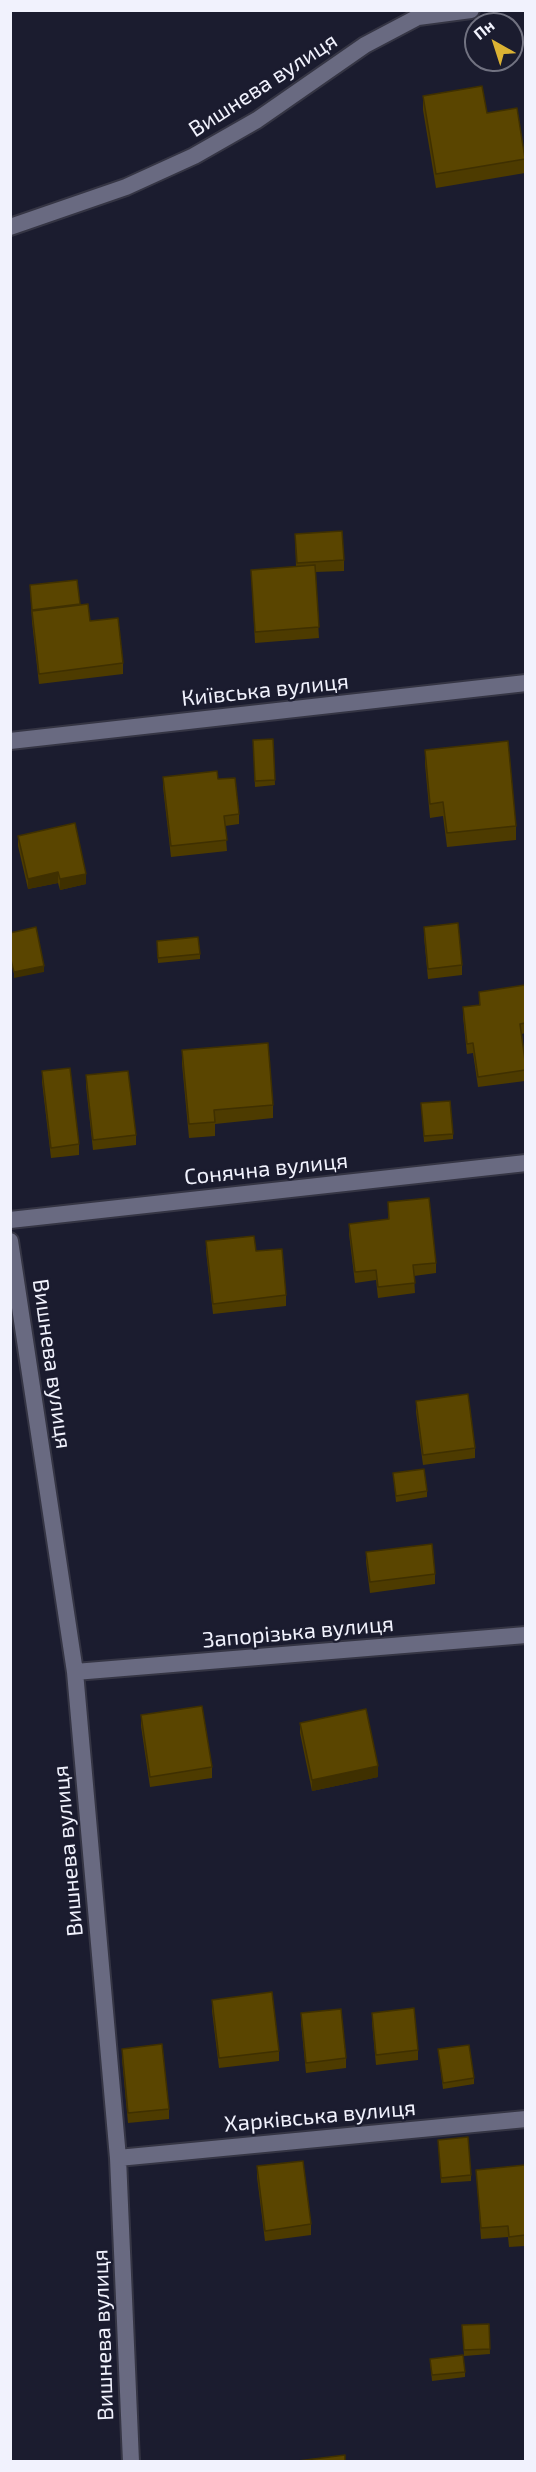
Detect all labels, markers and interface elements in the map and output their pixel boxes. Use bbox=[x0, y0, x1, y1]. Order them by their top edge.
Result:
north arrow bbox=[464, 12, 524, 72]
text: Пн bbox=[470, 15, 498, 43]
street label: Вишнева вулиця bbox=[184, 27, 342, 143]
street label: Київська вулиця bbox=[180, 668, 350, 712]
street label: Сонячна вулиця bbox=[183, 1147, 349, 1191]
street label: Вишнева вулиця bbox=[27, 1277, 77, 1451]
street label: Запорізька вулиця bbox=[201, 1610, 395, 1654]
street label: Вишнева вулиця bbox=[47, 1764, 89, 1938]
street label: Харківська вулиця bbox=[223, 2094, 417, 2138]
street label: Вишнева вулиця bbox=[87, 2249, 119, 2421]

